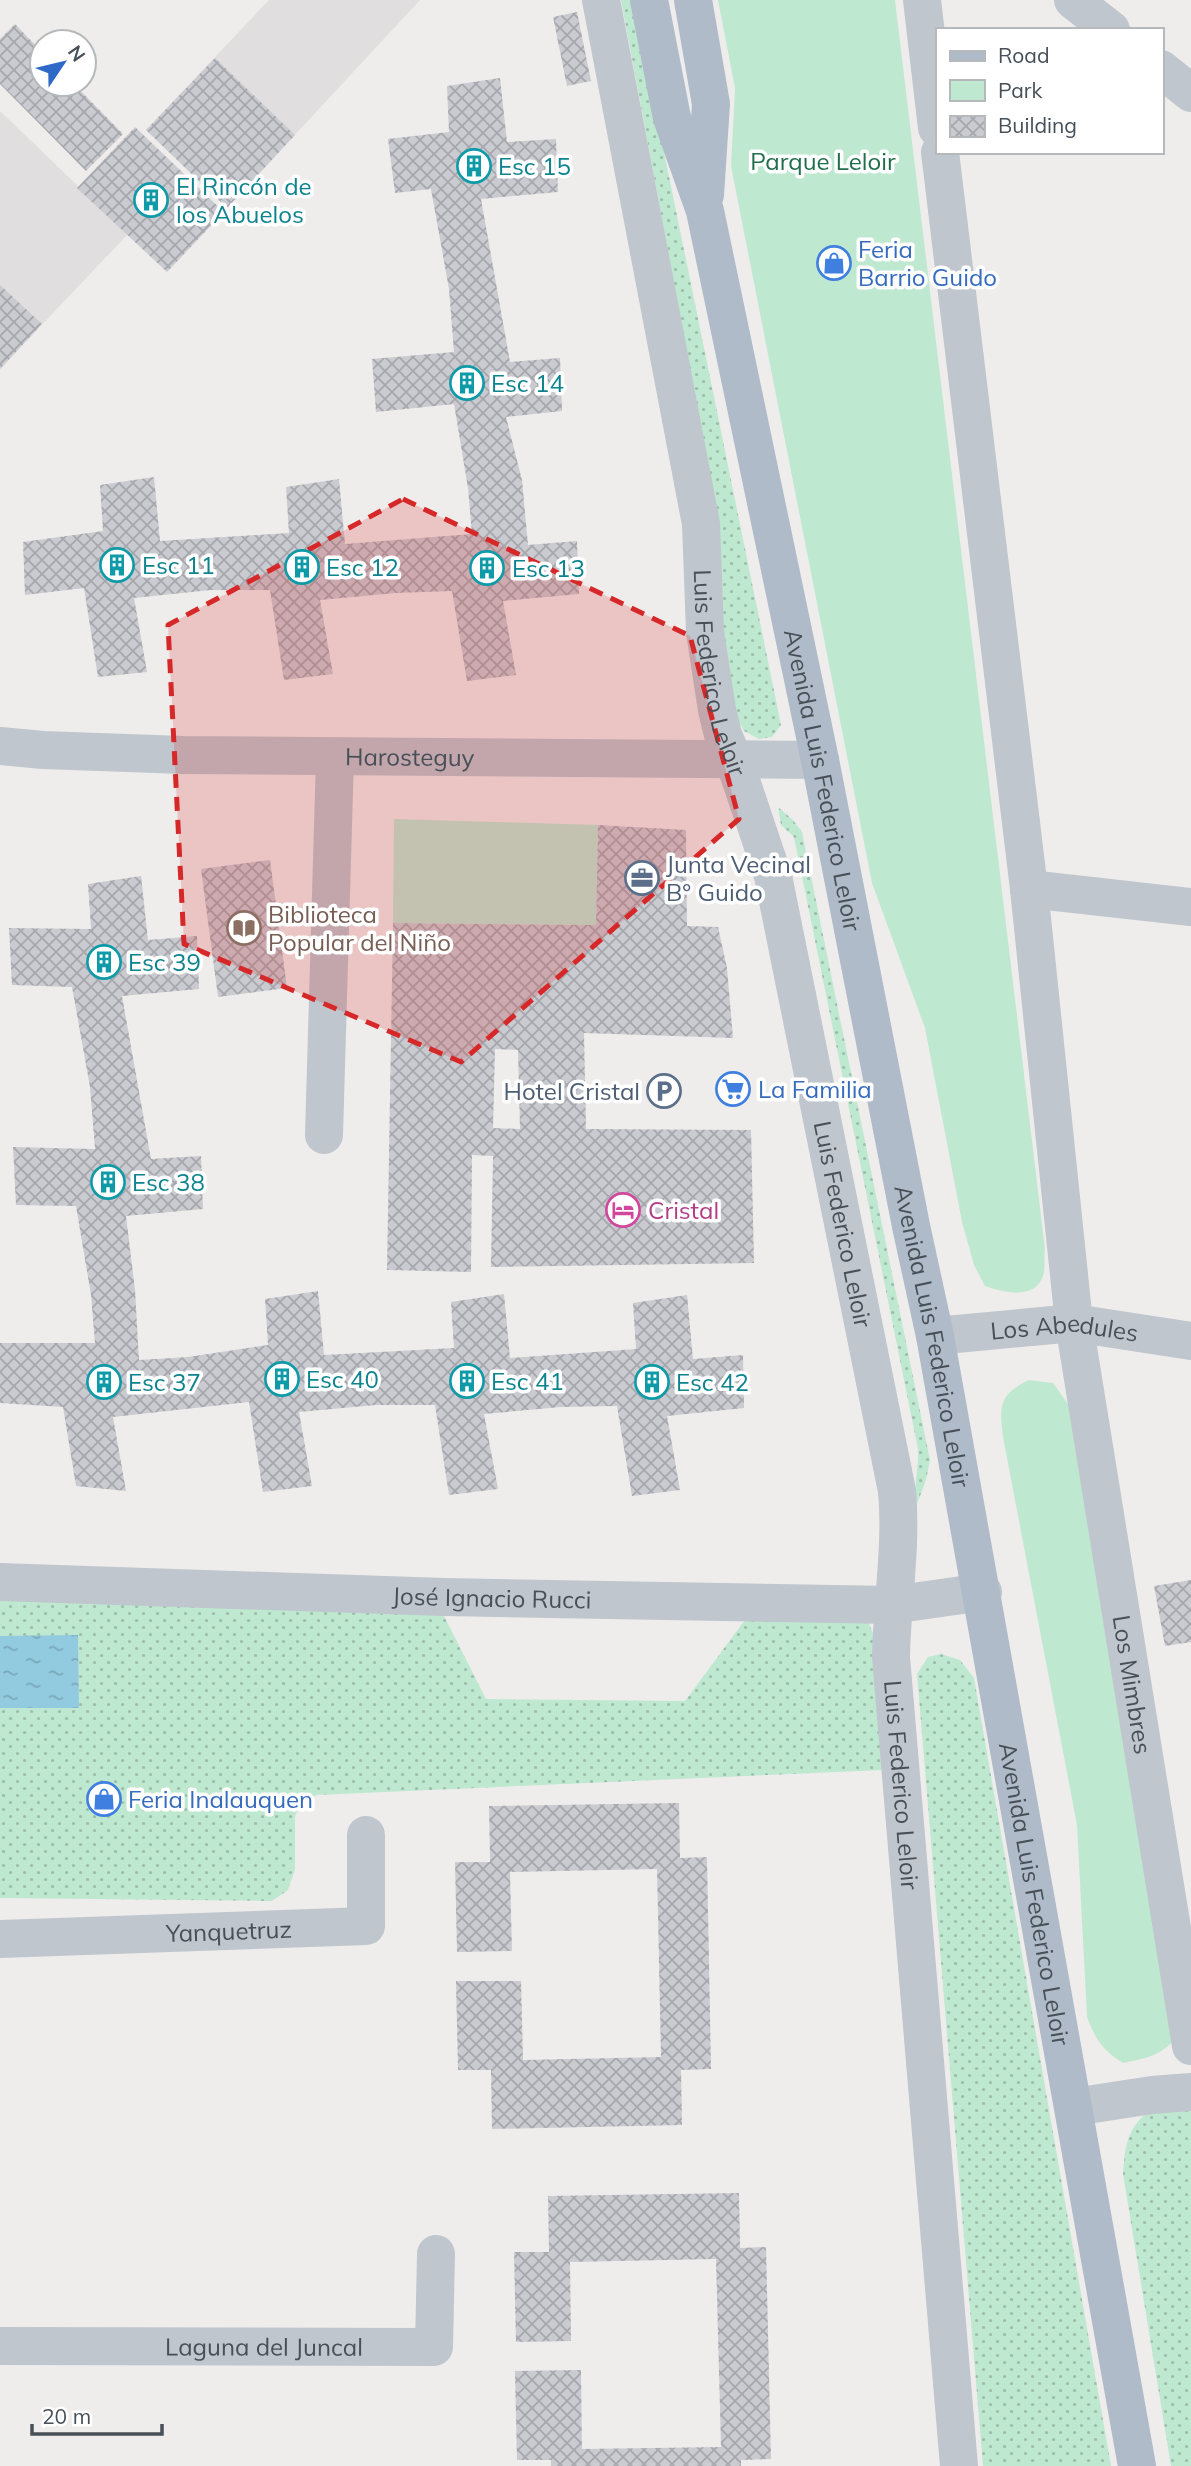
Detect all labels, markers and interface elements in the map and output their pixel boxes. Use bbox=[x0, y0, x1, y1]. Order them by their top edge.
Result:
north arrow bbox=[28, 28, 98, 98]
legend bbox=[936, 28, 1163, 154]
text: N bbox=[63, 40, 91, 66]
text: Road bbox=[998, 42, 1049, 68]
text: Park bbox=[998, 77, 1042, 103]
text: Building bbox=[998, 112, 1077, 138]
park label: Parque Leloir bbox=[750, 146, 896, 176]
building icon: Esc 15 bbox=[455, 147, 493, 185]
place label: Esc 15 bbox=[498, 151, 571, 181]
place label: El Rincón de los Abuelos bbox=[176, 171, 312, 229]
building icon: El Rincón de los Abuelos bbox=[132, 181, 170, 219]
place label: Feria Barrio Guido bbox=[858, 234, 997, 292]
shop icon: Feria Barrio Guido bbox=[815, 244, 853, 282]
building icon: Esc 14 bbox=[448, 364, 486, 402]
place label: Esc 14 bbox=[491, 368, 564, 398]
building icon: Esc 11 bbox=[98, 546, 136, 584]
building icon: Esc 12 bbox=[283, 548, 321, 586]
building icon: Esc 13 bbox=[468, 549, 506, 587]
place label: Esc 11 bbox=[142, 550, 215, 580]
place label: Esc 12 bbox=[326, 552, 399, 582]
place label: Esc 13 bbox=[512, 553, 585, 583]
street label: Luis Federico Leloir bbox=[688, 569, 753, 780]
street label: Avenida Luis Federico Leloir bbox=[778, 626, 868, 934]
street label: Harosteguy bbox=[345, 741, 475, 772]
place label: Junta Vecinal B° Guido bbox=[666, 849, 811, 907]
office icon: Junta Vecinal B° Guido bbox=[623, 859, 661, 897]
place label: Biblioteca Popular del Niño bbox=[268, 899, 451, 957]
library icon: Biblioteca Popular del Niño bbox=[225, 909, 263, 947]
building icon: Esc 39 bbox=[85, 943, 123, 981]
place label: Esc 39 bbox=[128, 947, 201, 977]
supermarket icon: La Familia bbox=[714, 1070, 752, 1108]
parking icon: Hotel Cristal bbox=[645, 1072, 683, 1110]
place label: La Familia bbox=[758, 1074, 872, 1104]
place label: Hotel Cristal bbox=[504, 1076, 640, 1106]
street label: Luis Federico Leloir bbox=[808, 1118, 879, 1330]
building icon: Esc 38 bbox=[89, 1163, 127, 1201]
place label: Esc 38 bbox=[132, 1167, 205, 1197]
street label: Avenida Luis Federico Leloir bbox=[888, 1182, 977, 1490]
hotel icon: Cristal bbox=[604, 1191, 642, 1229]
place label: Cristal bbox=[648, 1195, 719, 1225]
street label: Los Abedules bbox=[989, 1308, 1140, 1348]
building icon: Esc 40 bbox=[263, 1360, 301, 1398]
building icon: Esc 41 bbox=[448, 1362, 486, 1400]
building icon: Esc 37 bbox=[85, 1363, 123, 1401]
building icon: Esc 42 bbox=[633, 1363, 671, 1401]
place label: Esc 40 bbox=[306, 1364, 379, 1394]
place label: Esc 41 bbox=[491, 1366, 564, 1396]
place label: Esc 37 bbox=[128, 1367, 201, 1397]
place label: Esc 42 bbox=[676, 1367, 749, 1397]
street label: José Ignacio Rucci bbox=[392, 1580, 592, 1615]
street label: Los Mimbres bbox=[1107, 1613, 1159, 1756]
street label: Luis Federico Leloir bbox=[878, 1679, 926, 1891]
street label: Avenida Luis Federico Leloir bbox=[993, 1740, 1077, 2048]
shop icon: Feria Inalauquen bbox=[85, 1780, 123, 1818]
place label: Feria Inalauquen bbox=[128, 1784, 313, 1814]
street label: Yanquetruz bbox=[164, 1914, 292, 1948]
street label: Laguna del Juncal bbox=[165, 2331, 363, 2362]
scale bar bbox=[32, 2392, 161, 2436]
text: 20 m bbox=[42, 2403, 91, 2429]

